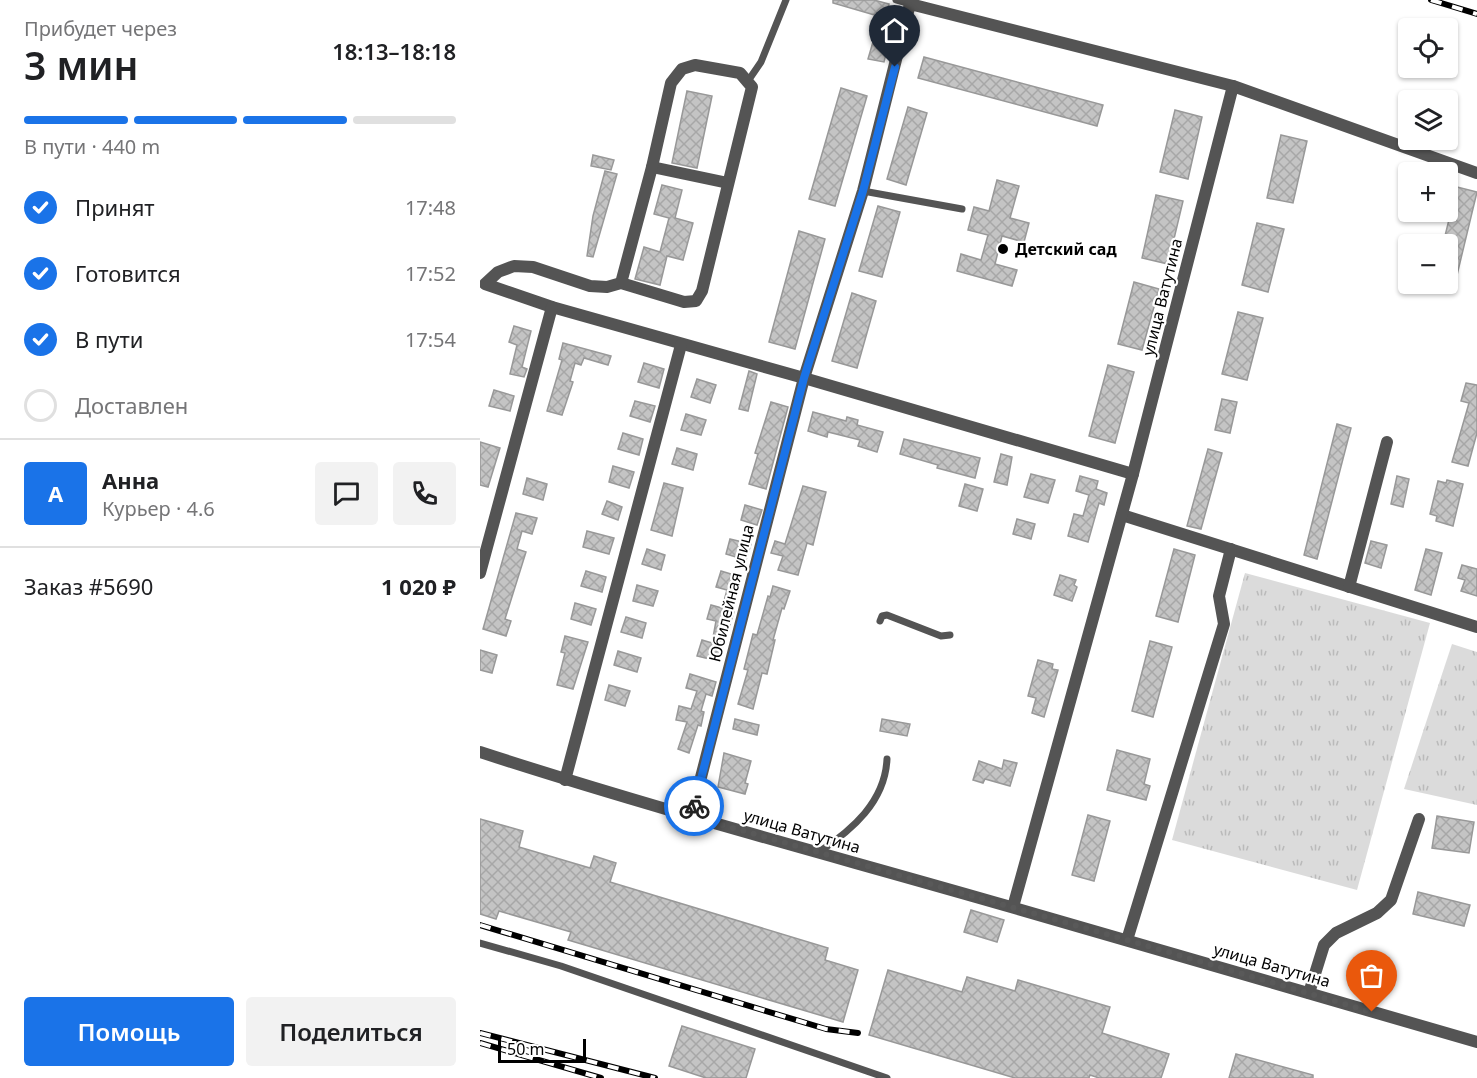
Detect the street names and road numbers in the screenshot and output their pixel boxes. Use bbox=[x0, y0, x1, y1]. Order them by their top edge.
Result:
street label: улица Ватутина bbox=[1137, 236, 1187, 358]
street label: Юбилейная улица bbox=[703, 522, 759, 664]
street label: улица Ватутина bbox=[741, 804, 863, 858]
street label: улица Ватутина bbox=[1211, 938, 1333, 992]

